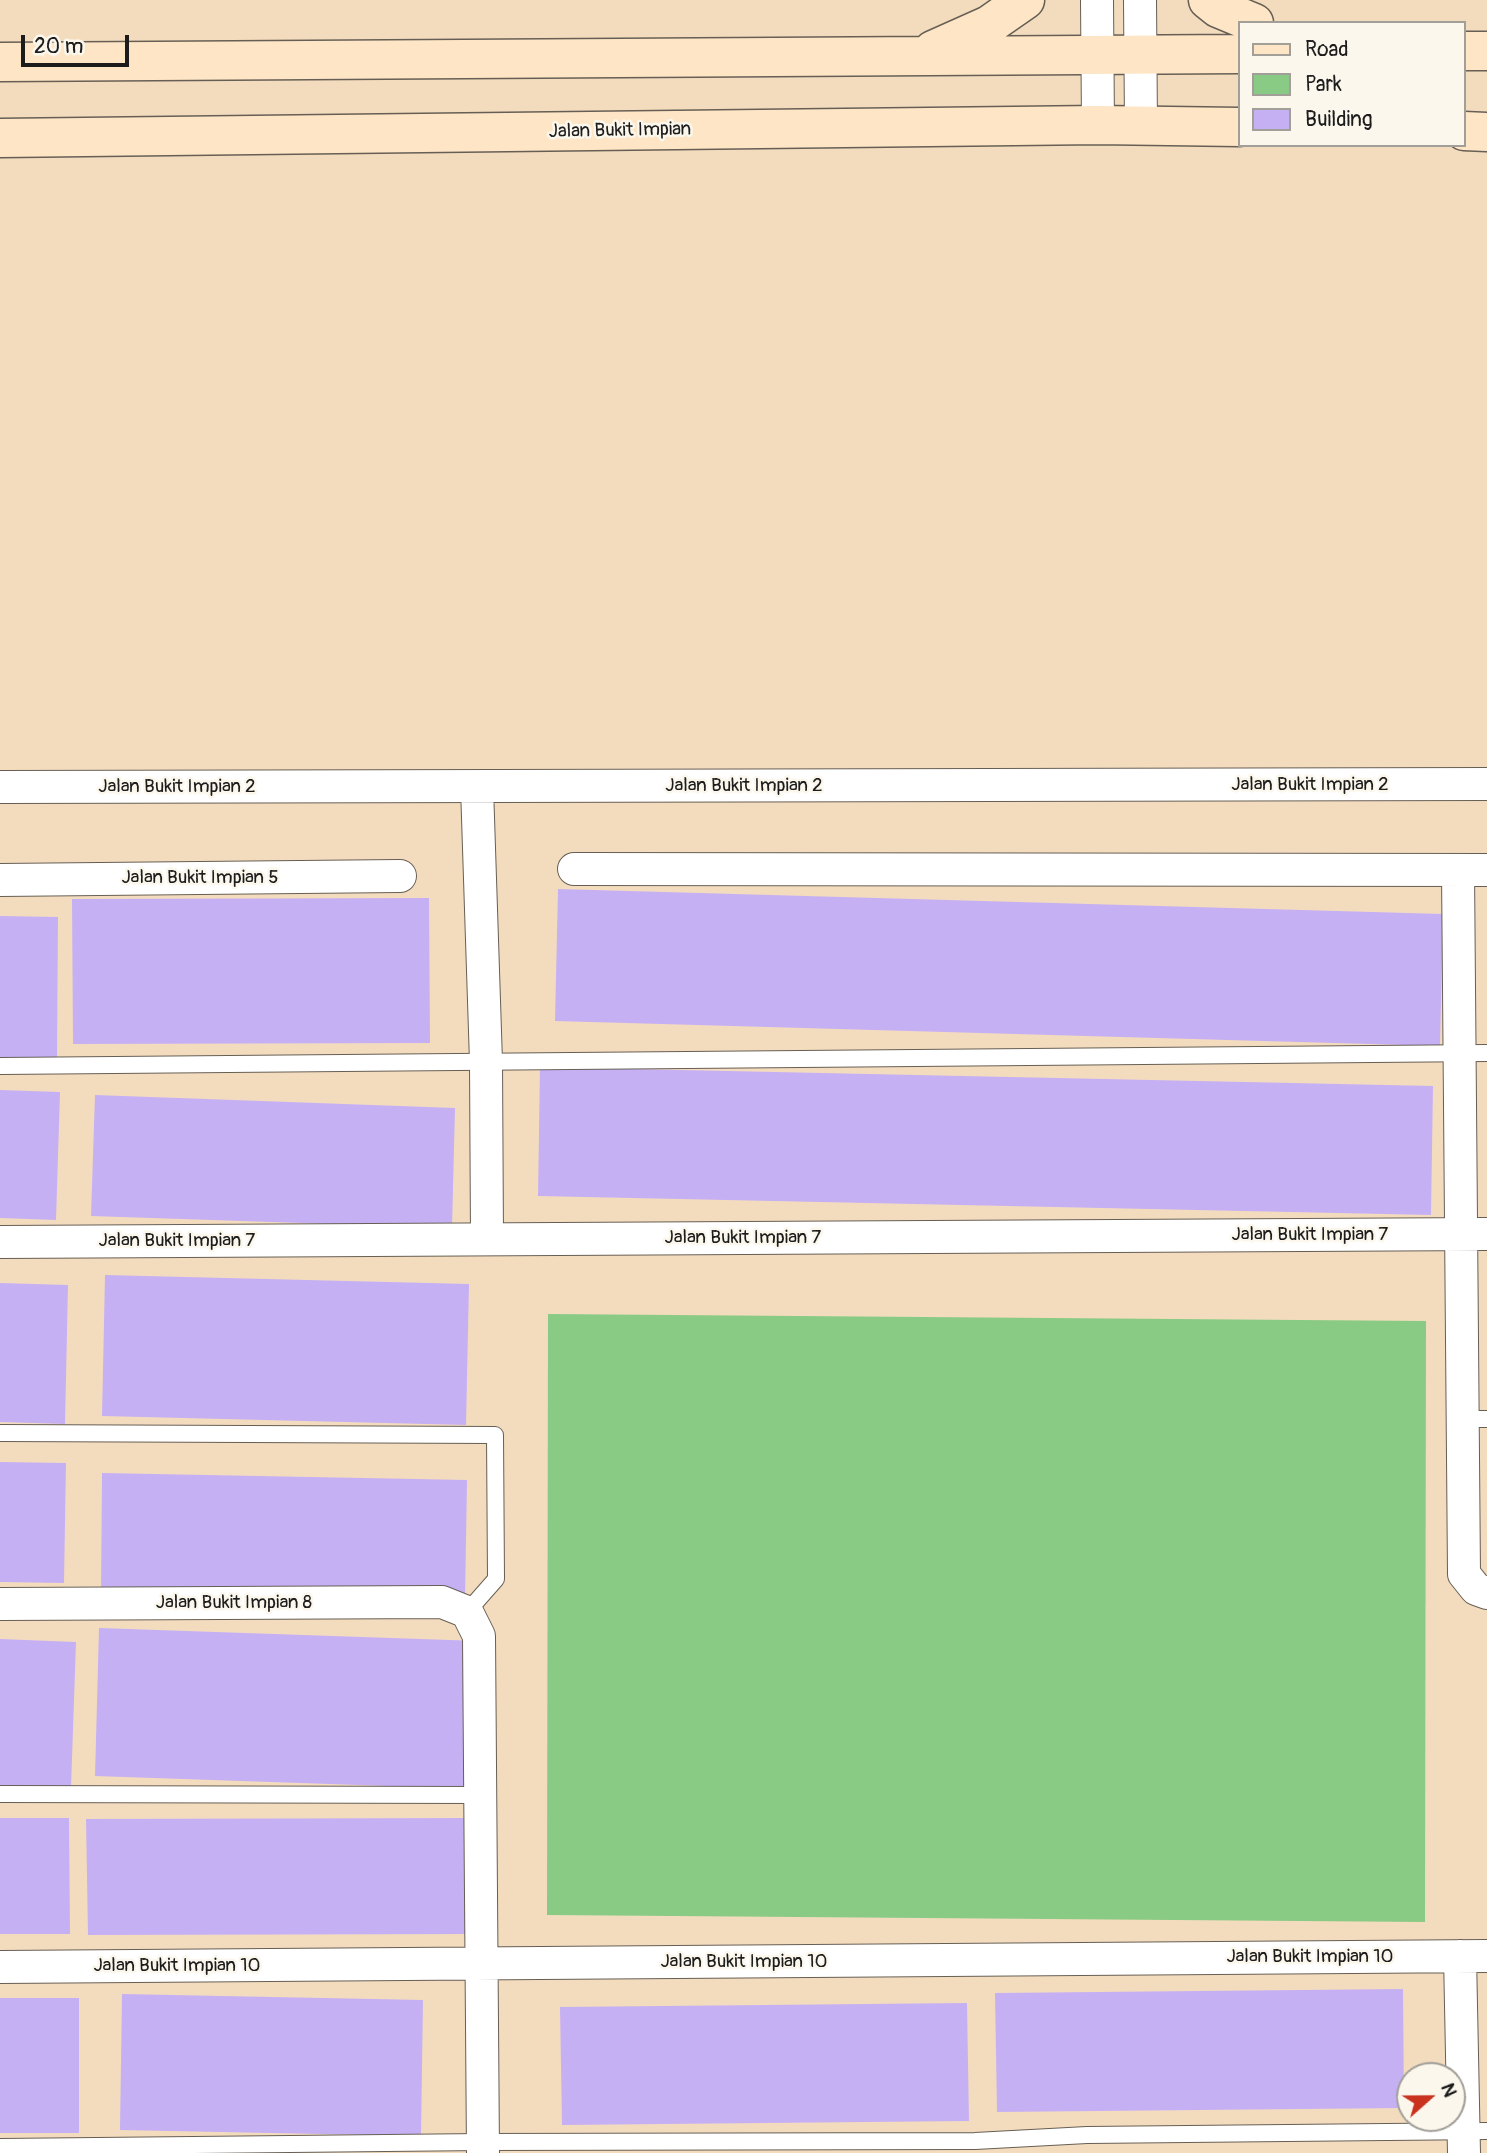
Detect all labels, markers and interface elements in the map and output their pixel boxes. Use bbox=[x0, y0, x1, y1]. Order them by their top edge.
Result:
scale bar bbox=[24, 21, 133, 65]
legend bbox=[1238, 21, 1466, 147]
text: 20 m bbox=[34, 33, 83, 60]
text: Road bbox=[1305, 36, 1349, 63]
text: Park bbox=[1305, 71, 1342, 98]
text: Building bbox=[1305, 106, 1372, 133]
street label: Jalan Bukit Impian bbox=[549, 118, 691, 144]
street label: Jalan Bukit Impian 2 bbox=[1231, 774, 1389, 796]
street label: Jalan Bukit Impian 2 bbox=[665, 775, 823, 797]
street label: Jalan Bukit Impian 2 bbox=[98, 776, 256, 798]
street label: Jalan Bukit Impian 5 bbox=[121, 867, 279, 889]
street label: Jalan Bukit Impian 7 bbox=[1232, 1224, 1388, 1246]
street label: Jalan Bukit Impian 7 bbox=[665, 1227, 821, 1249]
street label: Jalan Bukit Impian 7 bbox=[99, 1230, 255, 1252]
street label: Jalan Bukit Impian 8 bbox=[156, 1592, 312, 1614]
street label: Jalan Bukit Impian 10 bbox=[1226, 1946, 1394, 1968]
street label: Jalan Bukit Impian 10 bbox=[660, 1951, 828, 1973]
street label: Jalan Bukit Impian 10 bbox=[93, 1955, 261, 1977]
north arrow bbox=[1396, 2062, 1466, 2132]
text: N bbox=[1435, 2080, 1462, 2100]

